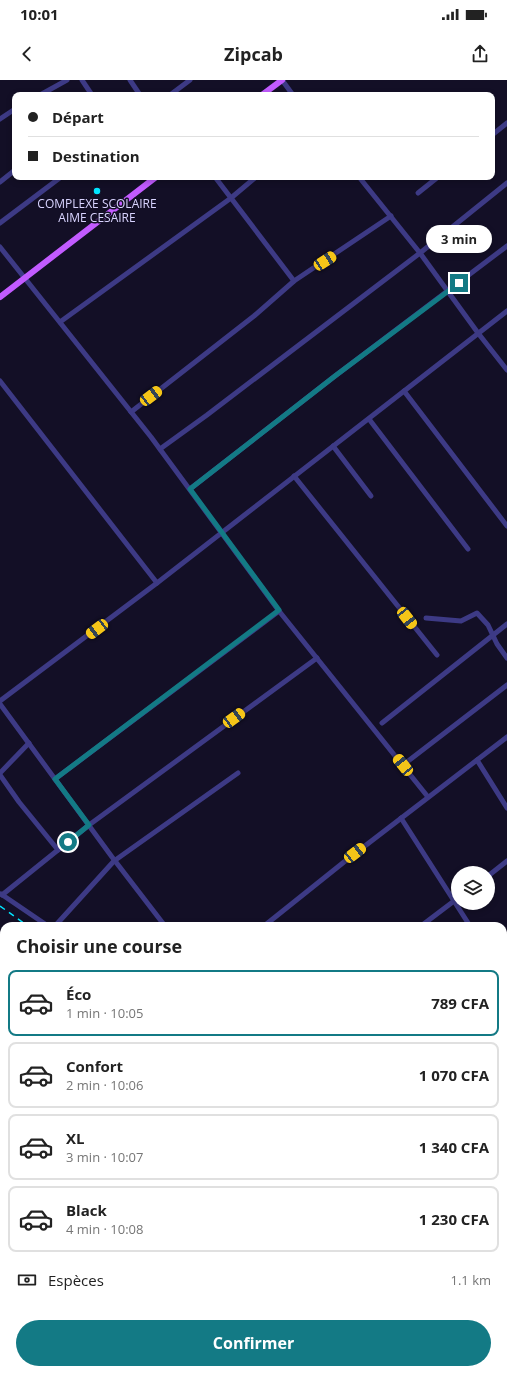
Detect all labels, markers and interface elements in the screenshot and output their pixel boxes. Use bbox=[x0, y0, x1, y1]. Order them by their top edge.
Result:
text: 10:01 bbox=[20, 4, 59, 24]
text: Zipcab bbox=[224, 42, 283, 66]
icon: back bbox=[16, 43, 38, 65]
icon: share bbox=[469, 43, 491, 65]
text: Départ bbox=[52, 107, 104, 127]
text: Destination bbox=[52, 146, 140, 166]
marker: COMPLEXE SCOLAIRE AIME CESAIRE bbox=[92, 186, 102, 196]
place label: COMPLEXE SCOLAIRE AIME CESAIRE bbox=[37, 195, 157, 226]
callout: 3 min bbox=[426, 225, 492, 253]
text: 3 min bbox=[441, 230, 477, 248]
car bbox=[312, 249, 338, 273]
route end bbox=[450, 274, 468, 292]
car bbox=[138, 384, 164, 408]
car bbox=[395, 605, 419, 631]
car bbox=[84, 617, 110, 641]
car bbox=[221, 706, 247, 730]
car bbox=[391, 752, 415, 778]
route start bbox=[59, 833, 77, 851]
car bbox=[342, 841, 368, 865]
map controls bbox=[451, 866, 495, 910]
button: layers bbox=[451, 866, 495, 910]
text: Choisir une course bbox=[16, 934, 182, 958]
text: Éco bbox=[66, 984, 91, 1004]
icon: car bbox=[18, 985, 54, 1021]
text: 789 CFA bbox=[431, 993, 489, 1013]
text: 1 min · 10:05 bbox=[66, 1004, 143, 1022]
text: Confort bbox=[66, 1056, 123, 1076]
icon: car bbox=[18, 1057, 54, 1093]
text: 1 070 CFA bbox=[419, 1065, 489, 1085]
text: 2 min · 10:06 bbox=[66, 1076, 143, 1094]
text: XL bbox=[66, 1128, 84, 1148]
icon: car bbox=[18, 1129, 54, 1165]
text: 1 340 CFA bbox=[419, 1137, 489, 1157]
text: 3 min · 10:07 bbox=[66, 1148, 143, 1166]
text: Black bbox=[66, 1200, 107, 1220]
icon: car bbox=[18, 1201, 54, 1237]
text: 1 230 CFA bbox=[419, 1209, 489, 1229]
text: 4 min · 10:08 bbox=[66, 1220, 143, 1238]
icon: cash bbox=[16, 1269, 38, 1291]
text: Espèces bbox=[48, 1270, 104, 1290]
text: 1.1 km bbox=[450, 1271, 491, 1289]
button: Confirmer bbox=[16, 1320, 491, 1366]

